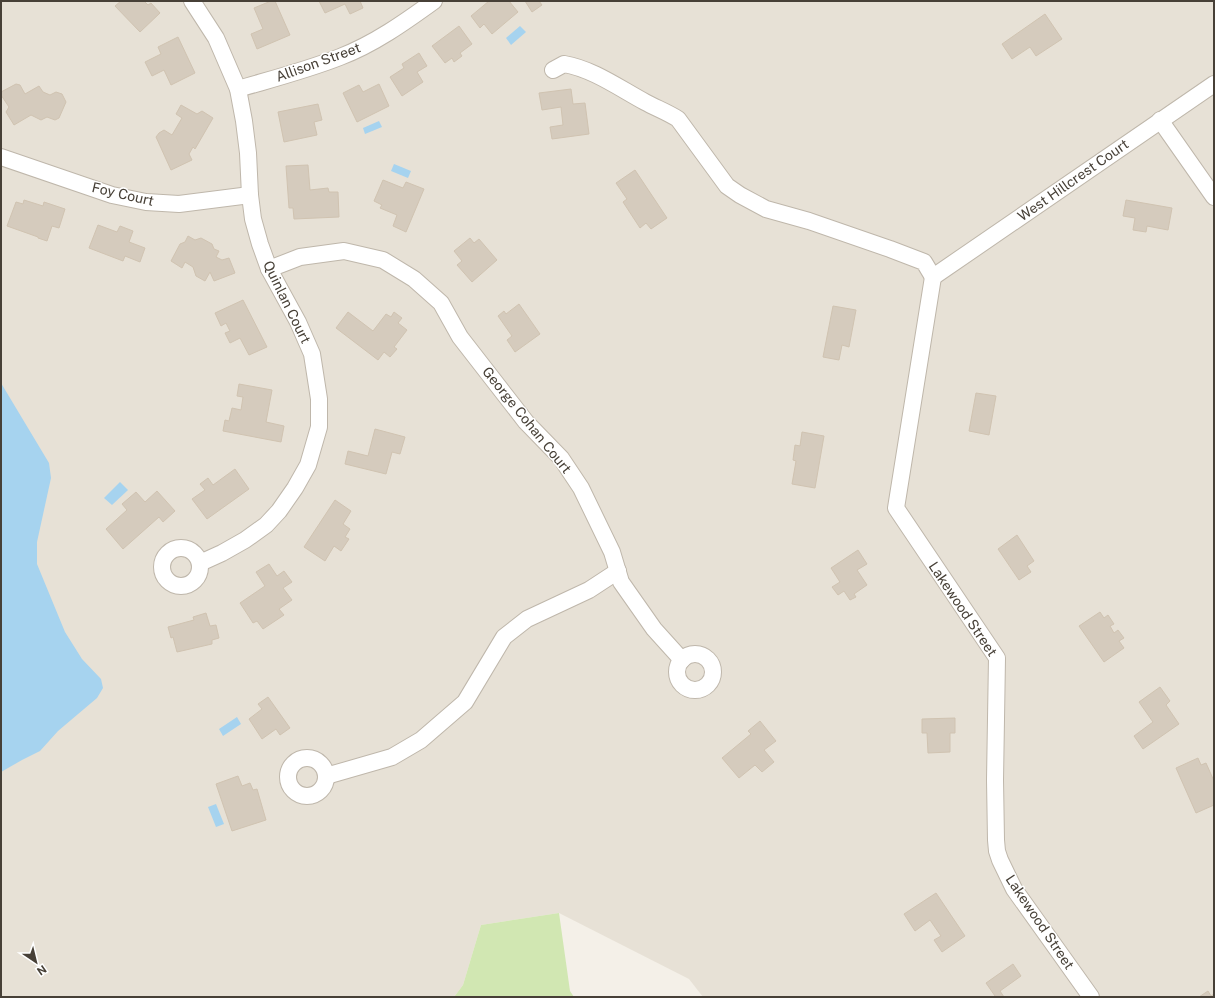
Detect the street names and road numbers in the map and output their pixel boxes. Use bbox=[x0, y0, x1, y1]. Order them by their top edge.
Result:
street label: Allison Street bbox=[273, 39, 363, 85]
street label: West Hillcrest Court bbox=[1015, 136, 1131, 224]
street label: Foy Court bbox=[90, 179, 156, 209]
street label: Quinlan Court bbox=[260, 258, 314, 346]
street label: George Cohan Court bbox=[479, 364, 575, 476]
street label: Lakewood Street bbox=[926, 559, 1000, 659]
street label: Lakewood Street bbox=[1003, 872, 1077, 972]

